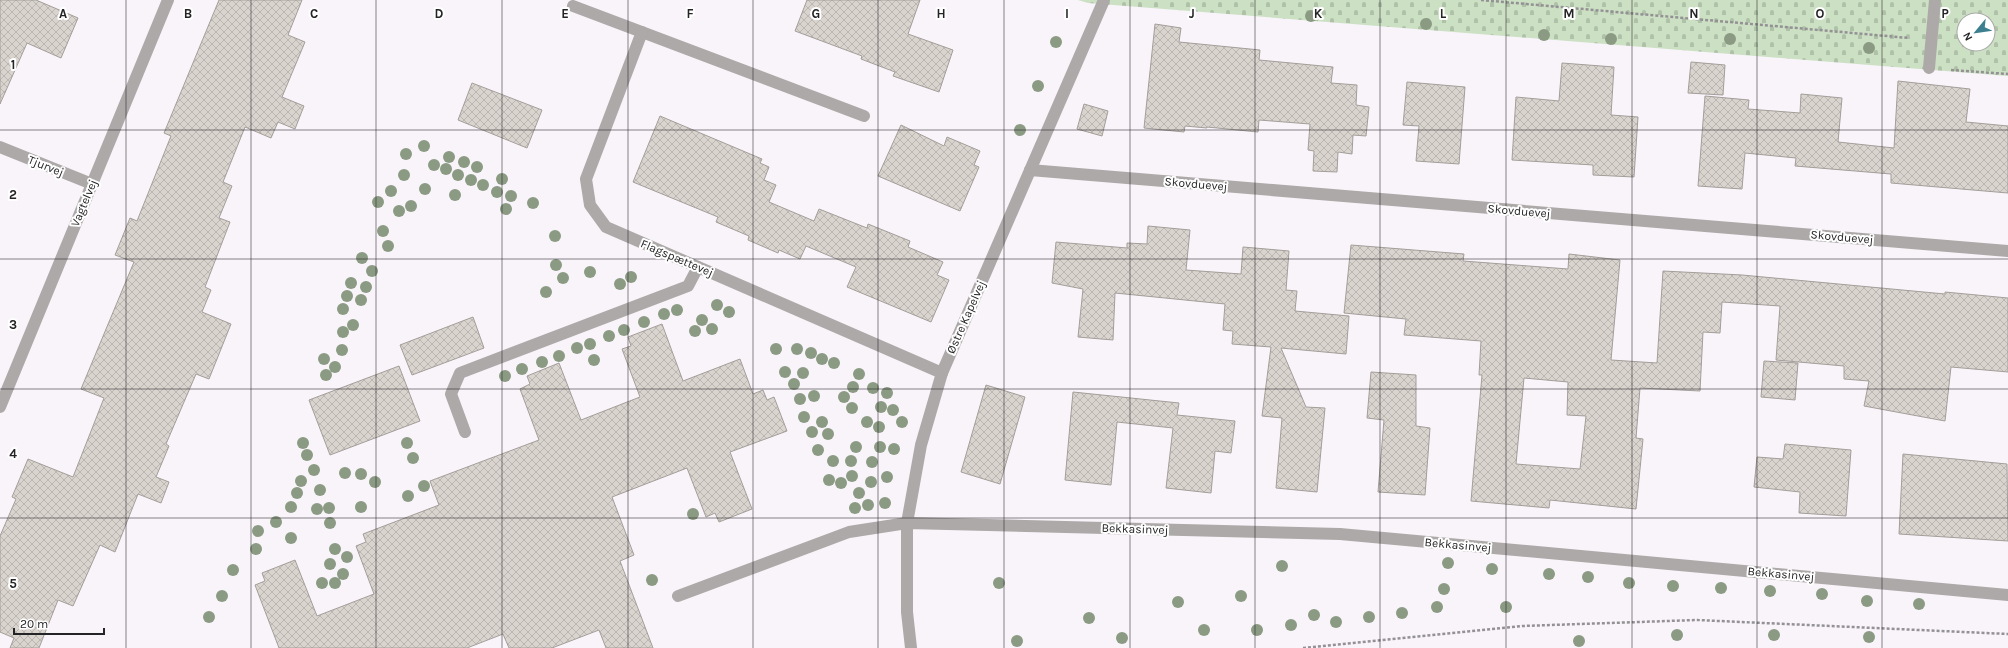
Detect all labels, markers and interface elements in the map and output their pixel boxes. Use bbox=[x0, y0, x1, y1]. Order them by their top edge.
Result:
text: A bbox=[59, 6, 67, 21]
text: B bbox=[184, 6, 192, 21]
text: C bbox=[310, 6, 318, 21]
text: D bbox=[435, 6, 444, 21]
text: E bbox=[561, 6, 569, 21]
text: F bbox=[686, 6, 694, 21]
text: G bbox=[812, 6, 820, 21]
text: H bbox=[936, 6, 946, 21]
text: I bbox=[1065, 6, 1069, 21]
text: J bbox=[1189, 6, 1195, 21]
text: K bbox=[1314, 6, 1323, 21]
text: L bbox=[1440, 6, 1447, 21]
text: M bbox=[1563, 6, 1575, 21]
text: N bbox=[1689, 6, 1699, 21]
text: O bbox=[1816, 6, 1825, 21]
text: P bbox=[1941, 6, 1949, 21]
north arrow bbox=[1956, 12, 1996, 52]
text: N bbox=[1960, 30, 1975, 43]
text: 1 bbox=[11, 57, 15, 72]
street label: Tjurvej bbox=[26, 153, 66, 179]
street label: Skovduevej bbox=[1164, 174, 1228, 194]
street label: Vagtelvej bbox=[68, 177, 100, 229]
text: 2 bbox=[9, 187, 17, 202]
street label: Skovduevej bbox=[1487, 201, 1551, 221]
street label: Skovduevej bbox=[1810, 227, 1874, 247]
street label: Flagspættevej bbox=[639, 236, 715, 280]
street label: Østre Kapelvej bbox=[944, 278, 988, 356]
text: 3 bbox=[9, 317, 17, 332]
text: 4 bbox=[9, 446, 17, 461]
street label: Bekkasinvej bbox=[1101, 521, 1169, 537]
street label: Bekkasinvej bbox=[1424, 535, 1492, 555]
street label: Bekkasinvej bbox=[1747, 564, 1815, 584]
text: 5 bbox=[9, 576, 17, 591]
scale bar bbox=[14, 610, 104, 636]
text: 20 m bbox=[20, 617, 48, 631]

